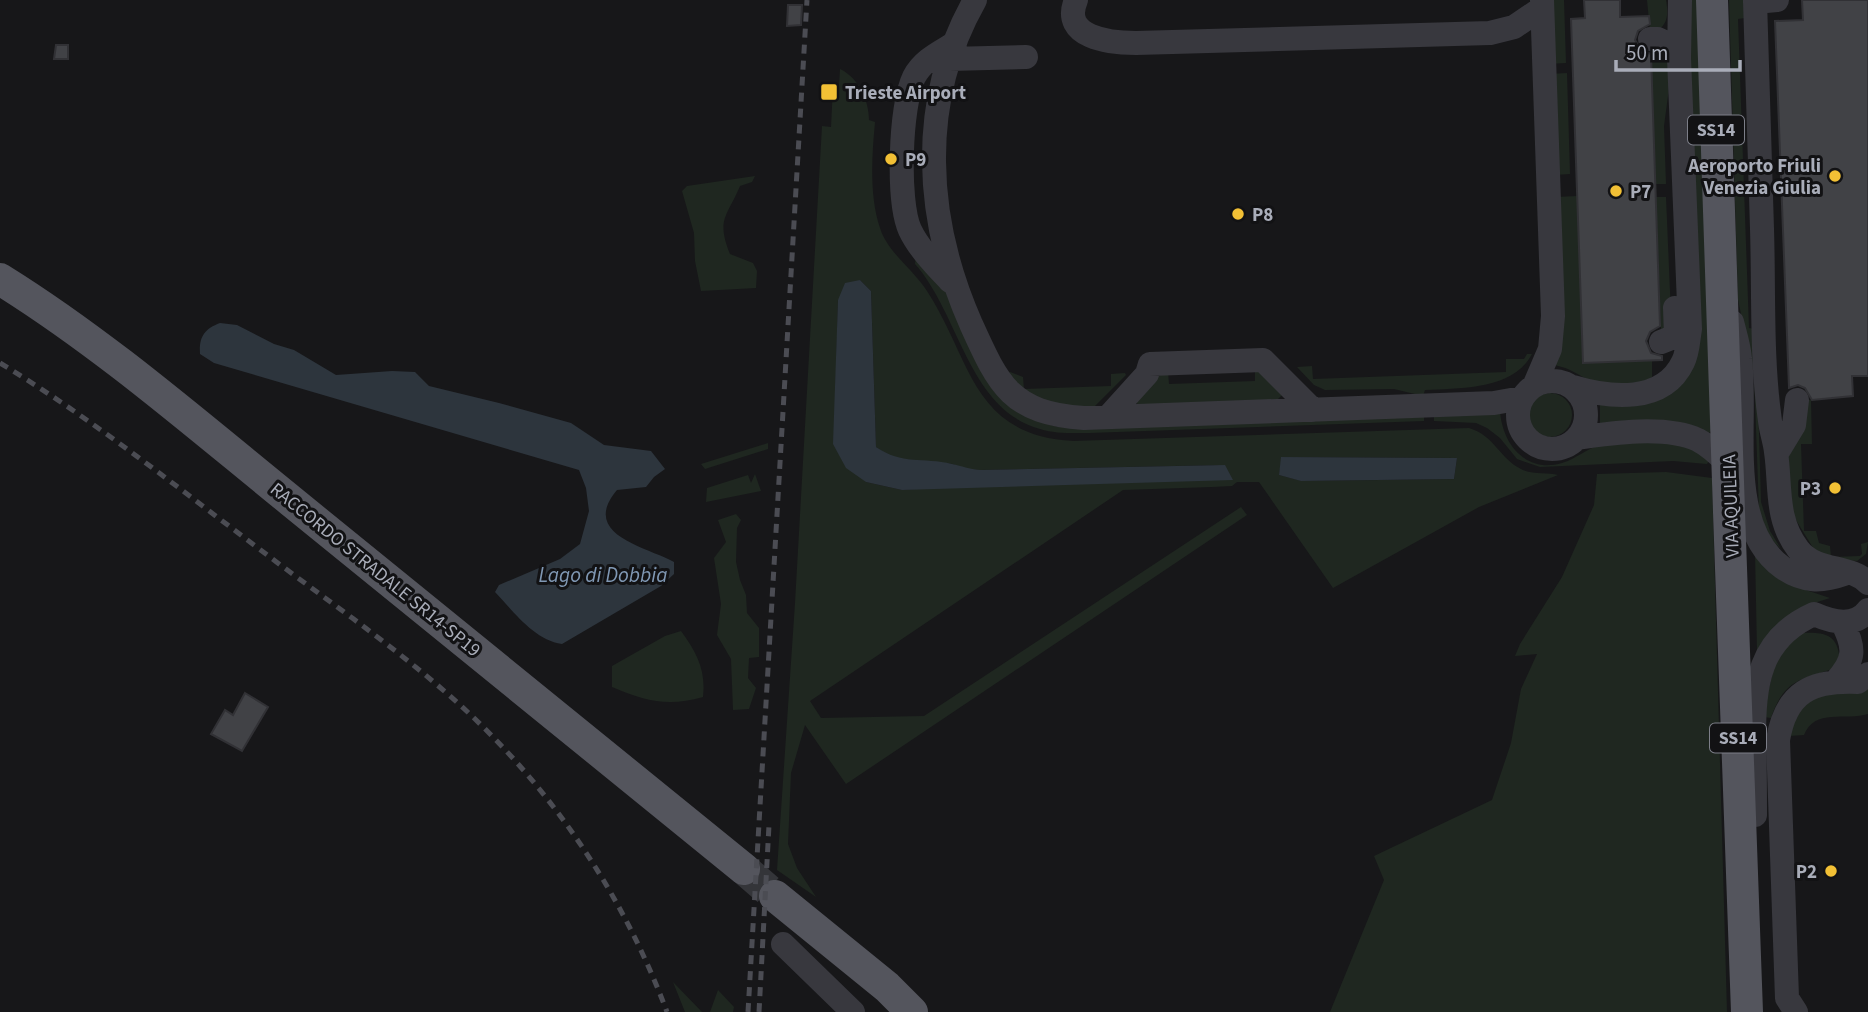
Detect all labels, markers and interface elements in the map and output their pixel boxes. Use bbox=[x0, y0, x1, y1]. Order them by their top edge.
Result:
scale bar bbox=[1616, 28, 1740, 72]
text: 50 m bbox=[1626, 38, 1668, 68]
place label: Trieste Airport bbox=[845, 80, 966, 107]
marker: Trieste Airport bbox=[819, 82, 839, 102]
road number: SS14 bbox=[1688, 116, 1744, 145]
place label: P9 bbox=[905, 147, 926, 174]
marker: P9 bbox=[883, 151, 899, 167]
place label: Aeroporto Friuli Venezia Giulia bbox=[1687, 153, 1821, 202]
marker: Aeroporto Friuli Venezia Giulia bbox=[1827, 168, 1843, 184]
place label: P7 bbox=[1630, 179, 1651, 206]
marker: P7 bbox=[1608, 183, 1624, 199]
place label: P8 bbox=[1252, 202, 1273, 229]
marker: P8 bbox=[1230, 206, 1246, 222]
street label: VIA AQUILEIA bbox=[1716, 453, 1747, 558]
place label: P3 bbox=[1800, 476, 1821, 503]
street label: RACCORDO STRADALE SR14-SP19 bbox=[264, 477, 486, 664]
marker: P3 bbox=[1827, 480, 1843, 496]
water label: Lago di Dobbia bbox=[538, 560, 668, 590]
road number: SS14 bbox=[1710, 724, 1766, 752]
place label: P2 bbox=[1796, 859, 1817, 886]
marker: P2 bbox=[1823, 863, 1839, 879]

